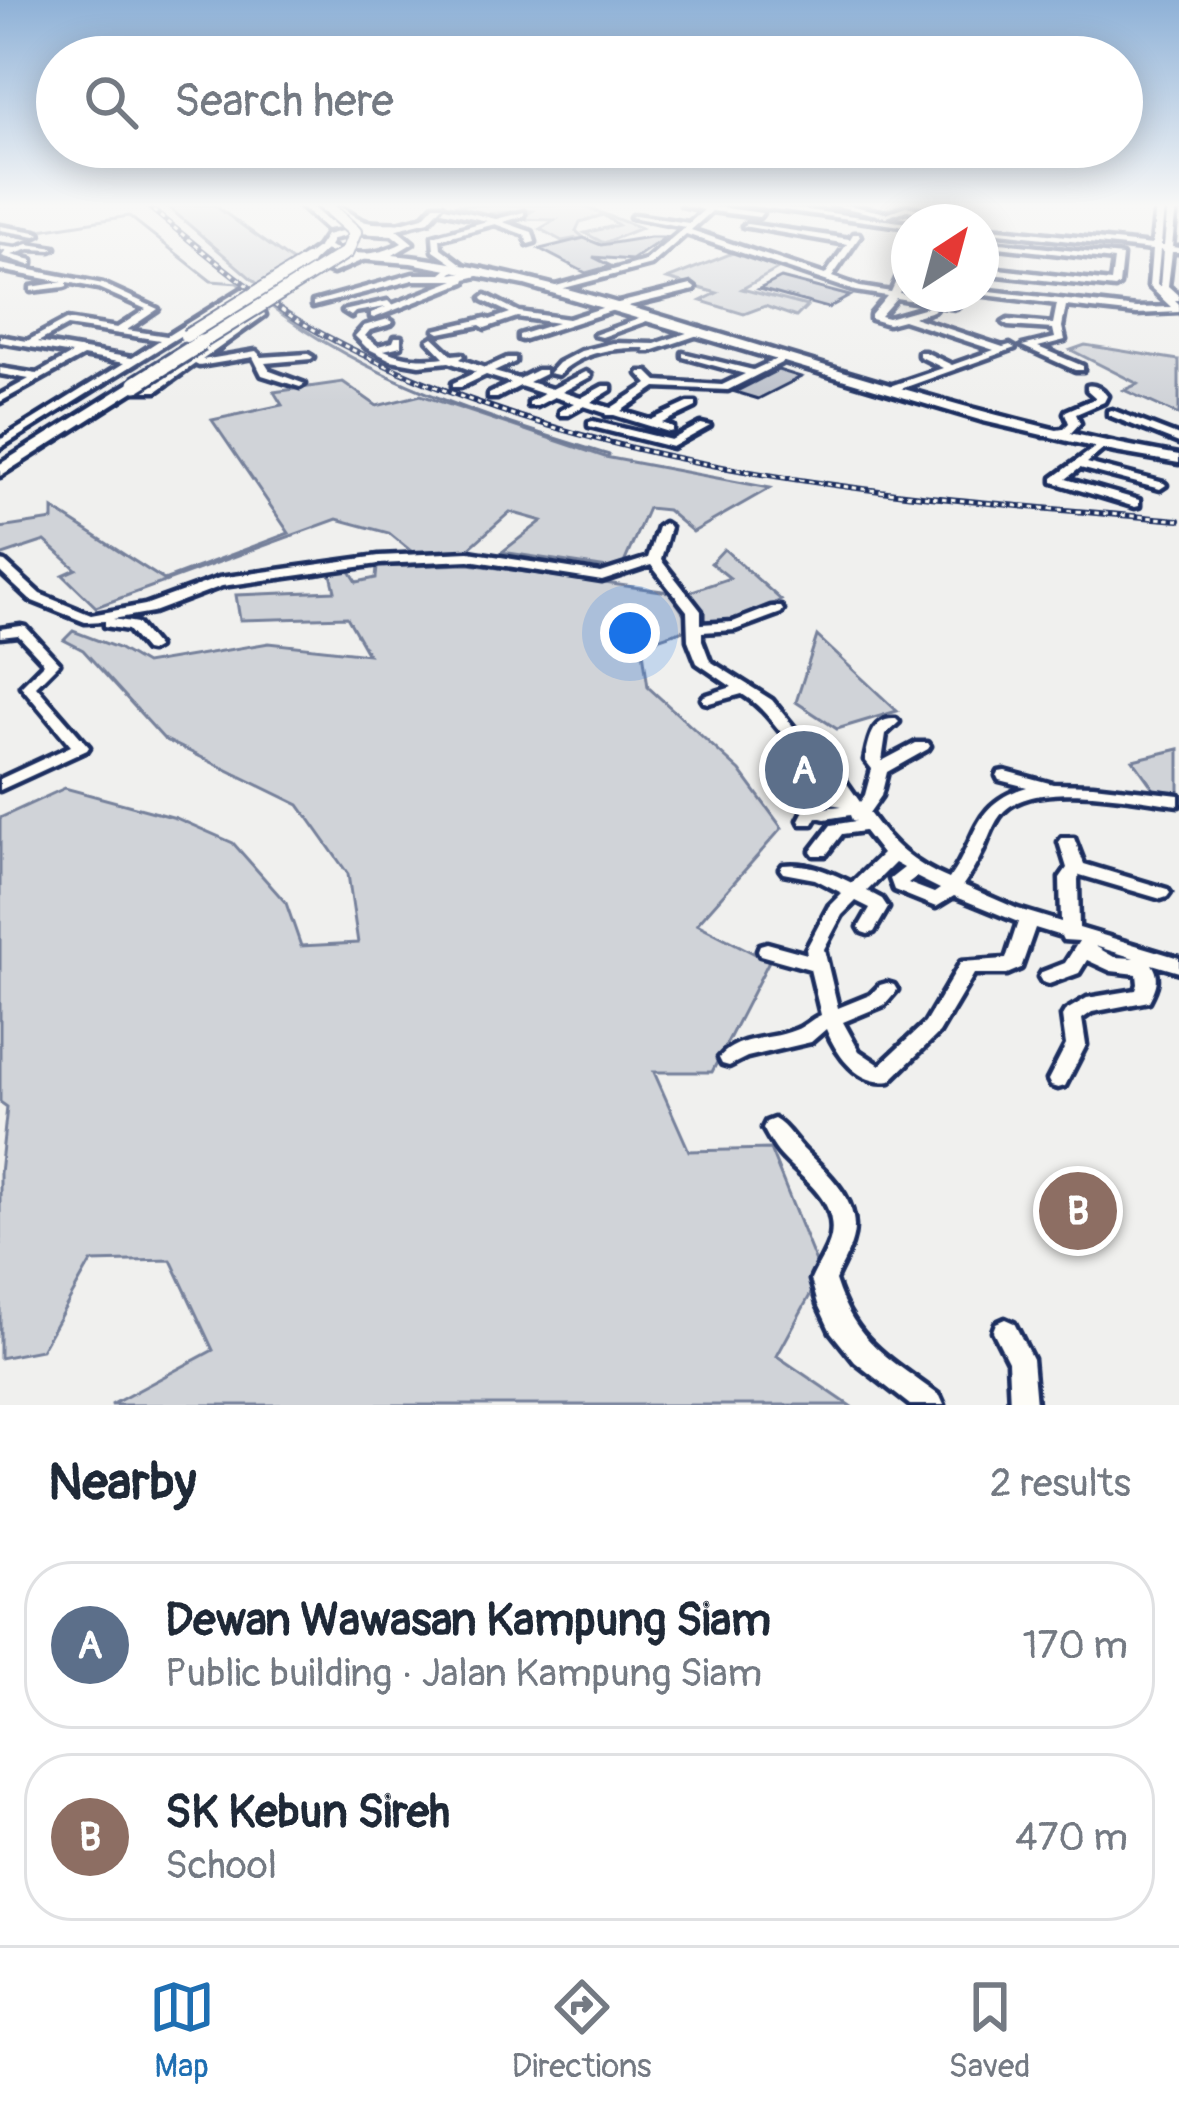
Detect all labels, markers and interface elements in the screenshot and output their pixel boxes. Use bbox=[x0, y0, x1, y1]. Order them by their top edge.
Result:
search box bbox=[36, 36, 1143, 168]
icon: search bbox=[78, 69, 144, 135]
text: Search here bbox=[174, 74, 394, 130]
north arrow bbox=[891, 204, 999, 312]
your location bbox=[600, 603, 660, 663]
pin: A bbox=[765, 725, 843, 815]
pin: B bbox=[1039, 1166, 1117, 1256]
text: Nearby bbox=[48, 1451, 196, 1515]
text: 2 results bbox=[990, 1459, 1131, 1508]
text: Dewan Wawasan Kampung Siam bbox=[165, 1593, 771, 1649]
text: A bbox=[77, 1621, 103, 1670]
text: 170 m bbox=[1022, 1621, 1128, 1670]
text: Public building · Jalan Kampung Siam bbox=[165, 1649, 762, 1698]
text: SK Kebun Sireh bbox=[165, 1785, 450, 1841]
text: B bbox=[79, 1813, 101, 1862]
text: 470 m bbox=[1015, 1813, 1128, 1862]
text: School bbox=[165, 1841, 277, 1890]
tab: Map bbox=[149, 1974, 215, 2087]
tab: Directions bbox=[512, 1974, 652, 2087]
tab: Saved bbox=[949, 1974, 1030, 2087]

